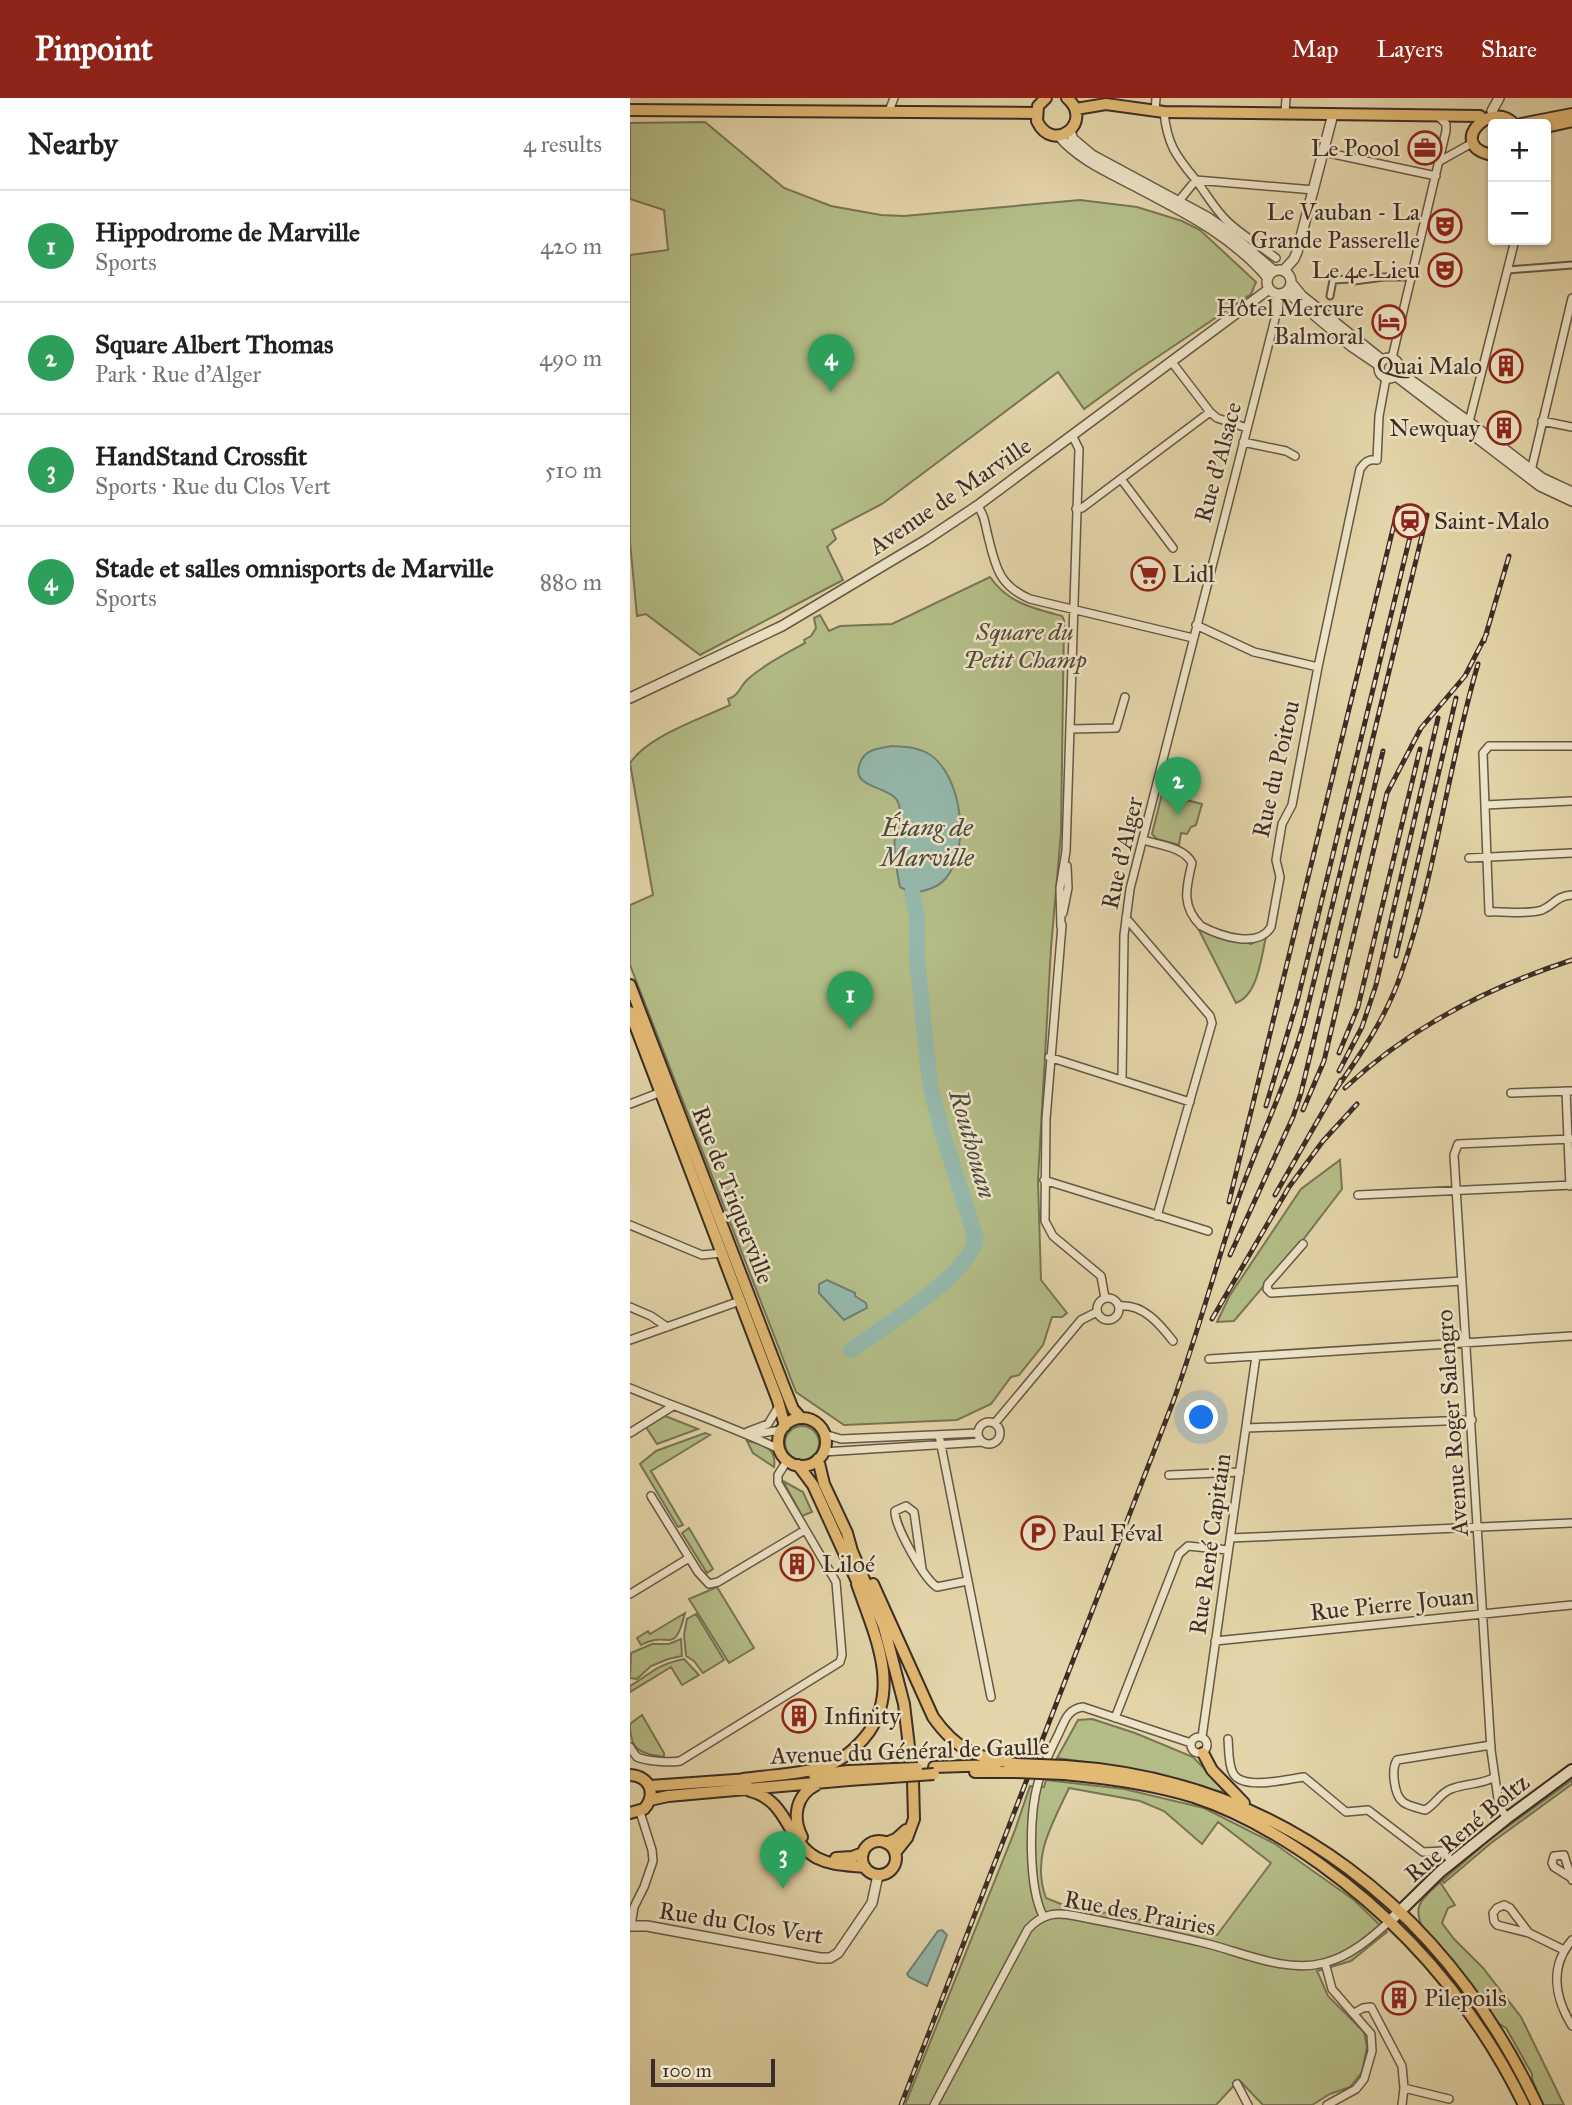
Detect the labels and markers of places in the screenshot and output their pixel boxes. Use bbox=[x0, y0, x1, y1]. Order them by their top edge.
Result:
office icon: Le Poool bbox=[1406, 129, 1444, 167]
place label: Le Poool bbox=[1311, 133, 1400, 163]
place label: Le Vauban - La Grande Passerelle bbox=[1250, 197, 1421, 255]
theatre icon: Le Vauban - La Grande Passerelle bbox=[1426, 207, 1464, 245]
theatre icon: Le 4e Lieu bbox=[1426, 251, 1464, 289]
place label: Le 4e Lieu bbox=[1312, 255, 1420, 285]
place label: Hôtel Mercure Balmoral bbox=[1216, 293, 1365, 351]
hotel icon: Hôtel Mercure Balmoral bbox=[1370, 303, 1408, 341]
pin: 4 bbox=[808, 334, 854, 392]
building icon: Quai Malo bbox=[1487, 347, 1525, 385]
place label: Quai Malo bbox=[1377, 351, 1482, 381]
building icon: Newquay bbox=[1485, 409, 1523, 447]
place label: Newquay bbox=[1389, 413, 1481, 443]
station icon: Saint-Malo bbox=[1391, 502, 1429, 540]
place label: Saint-Malo bbox=[1434, 506, 1549, 536]
supermarket icon: Lidl bbox=[1129, 555, 1167, 593]
place label: Lidl bbox=[1172, 559, 1215, 589]
pin: 2 bbox=[1155, 757, 1201, 815]
pin: 1 bbox=[827, 971, 873, 1029]
parking icon: Paul Féval bbox=[1019, 1514, 1057, 1552]
place label: Paul Féval bbox=[1062, 1518, 1164, 1548]
building icon: Liloé bbox=[778, 1545, 816, 1583]
place label: Liloé bbox=[822, 1549, 875, 1579]
building icon: Infinity bbox=[780, 1697, 818, 1735]
place label: Infinity bbox=[824, 1701, 901, 1731]
pin: 3 bbox=[760, 1831, 806, 1889]
building icon: Pilepoils bbox=[1380, 1979, 1418, 2017]
place label: Pilepoils bbox=[1424, 1983, 1507, 2013]

